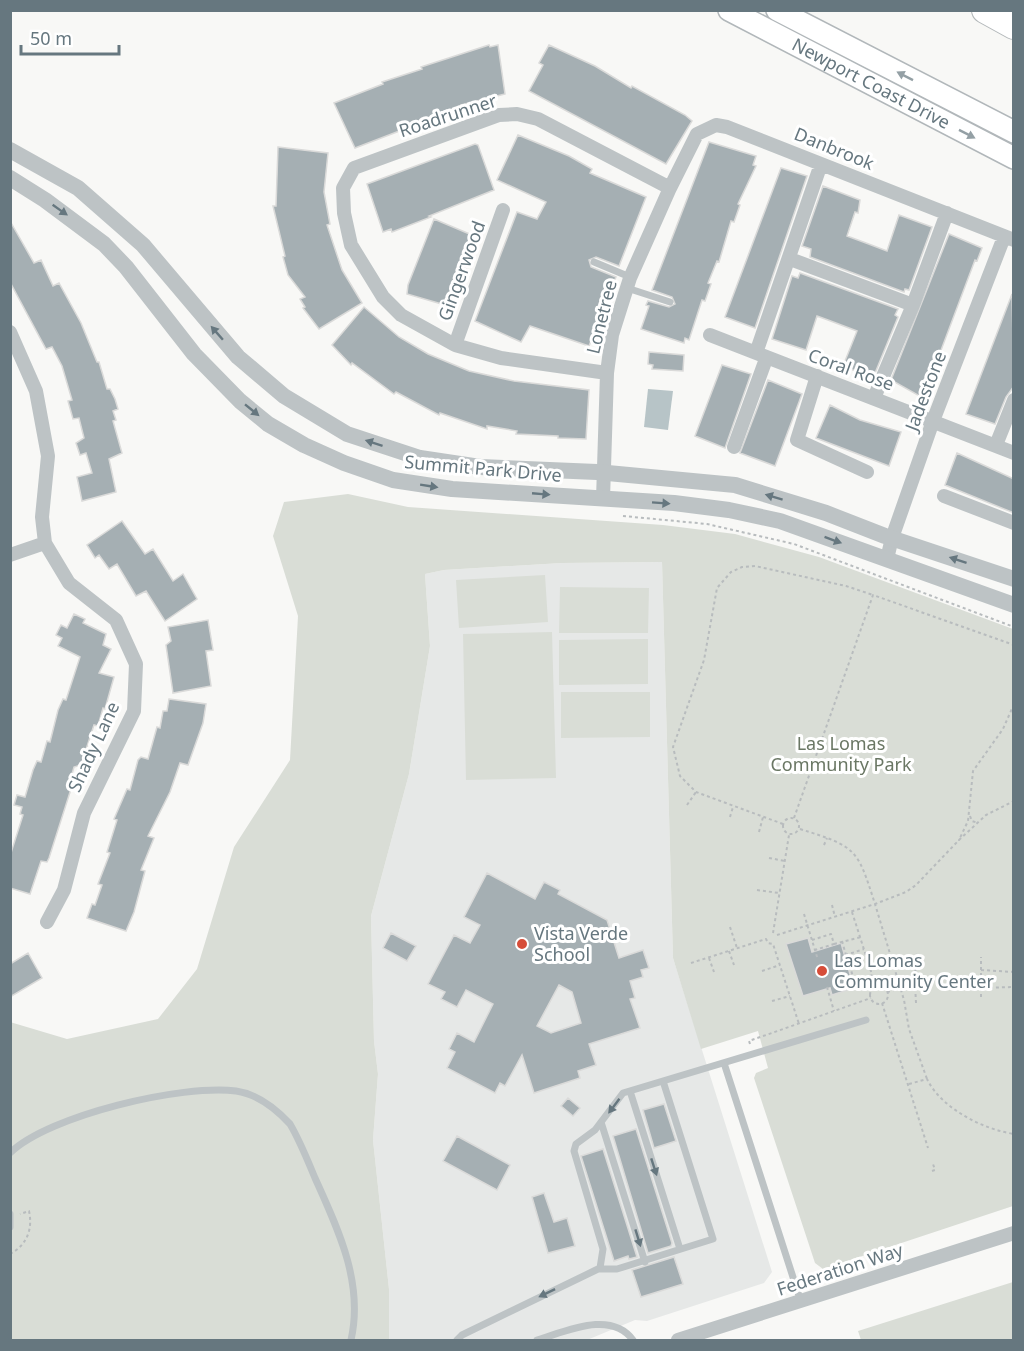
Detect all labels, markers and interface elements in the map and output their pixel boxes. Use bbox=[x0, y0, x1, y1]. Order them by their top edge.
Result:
scale bar bbox=[21, 18, 118, 56]
text: 50 m bbox=[30, 26, 72, 50]
street label: Newport Coast Drive bbox=[788, 32, 955, 134]
one-way arrow bbox=[897, 71, 914, 81]
street label: Roadrunner bbox=[396, 88, 500, 142]
street label: Danbrook bbox=[791, 121, 878, 175]
one-way arrow bbox=[959, 129, 976, 139]
one-way arrow bbox=[51, 204, 67, 216]
street label: Gingerwood bbox=[432, 217, 490, 324]
street label: Lonetree bbox=[580, 277, 622, 356]
one-way arrow bbox=[211, 326, 224, 341]
street label: Coral Rose bbox=[805, 342, 898, 396]
street label: Jadestone bbox=[898, 347, 951, 436]
one-way arrow bbox=[244, 404, 260, 417]
one-way arrow bbox=[365, 438, 383, 447]
street label: Summit Park Drive bbox=[403, 449, 563, 487]
one-way arrow bbox=[420, 481, 439, 490]
one-way arrow bbox=[532, 489, 551, 499]
one-way arrow bbox=[765, 492, 783, 501]
one-way arrow bbox=[652, 498, 671, 507]
one-way arrow bbox=[825, 536, 843, 546]
one-way arrow bbox=[949, 555, 967, 565]
street label: Shady Lane bbox=[62, 698, 124, 796]
park label: Las Lomas Community Park bbox=[770, 731, 912, 776]
place label: Vista Verde School bbox=[534, 921, 628, 966]
marker: Vista Verde School bbox=[515, 937, 529, 951]
place label: Las Lomas Community Center bbox=[834, 948, 994, 993]
marker: Las Lomas Community Center bbox=[815, 964, 829, 978]
one-way arrow bbox=[608, 1099, 620, 1114]
one-way arrow bbox=[650, 1158, 660, 1176]
one-way arrow bbox=[634, 1229, 643, 1247]
street label: Federation Way bbox=[774, 1237, 907, 1301]
one-way arrow bbox=[539, 1289, 556, 1298]

